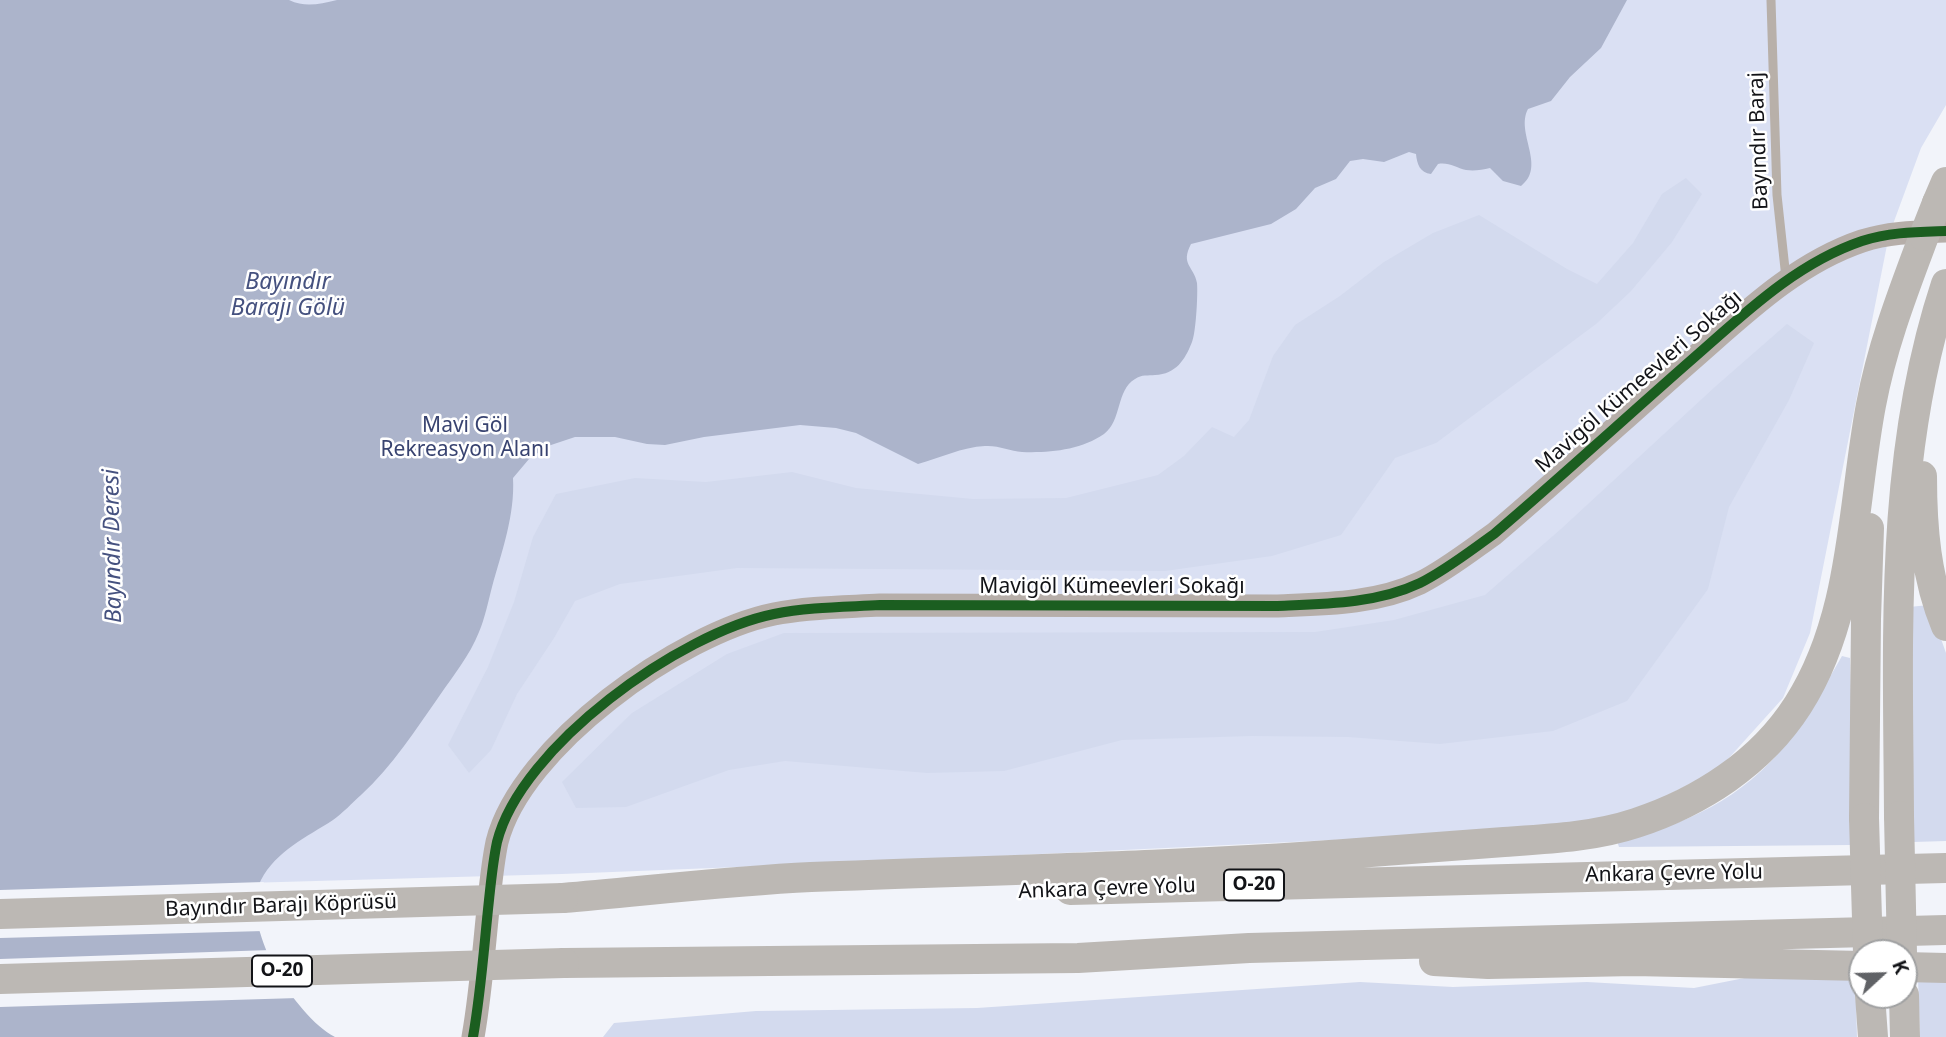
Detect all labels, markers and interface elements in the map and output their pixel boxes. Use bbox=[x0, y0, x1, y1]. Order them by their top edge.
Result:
street label: Bayındır Baraj bbox=[1744, 72, 1774, 210]
water label: Bayındır Barajı Gölü bbox=[231, 268, 345, 322]
street label: Mavigöl Kümeevleri Sokağı bbox=[1531, 285, 1747, 479]
park label: Mavi Göl Rekreasyon Alanı bbox=[381, 413, 549, 463]
water label: Bayındır Deresi bbox=[98, 469, 128, 623]
street label: Mavigöl Kümeevleri Sokağı bbox=[979, 574, 1245, 600]
street label: Ankara Çevre Yolu bbox=[1585, 860, 1763, 888]
road number: O-20 bbox=[1224, 870, 1284, 900]
street label: Ankara Çevre Yolu bbox=[1018, 873, 1196, 905]
street label: Bayındır Barajı Köprüsü bbox=[165, 889, 397, 923]
north arrow bbox=[1848, 939, 1918, 1009]
road number: O-20 bbox=[252, 956, 312, 987]
text: K bbox=[1886, 956, 1915, 978]

